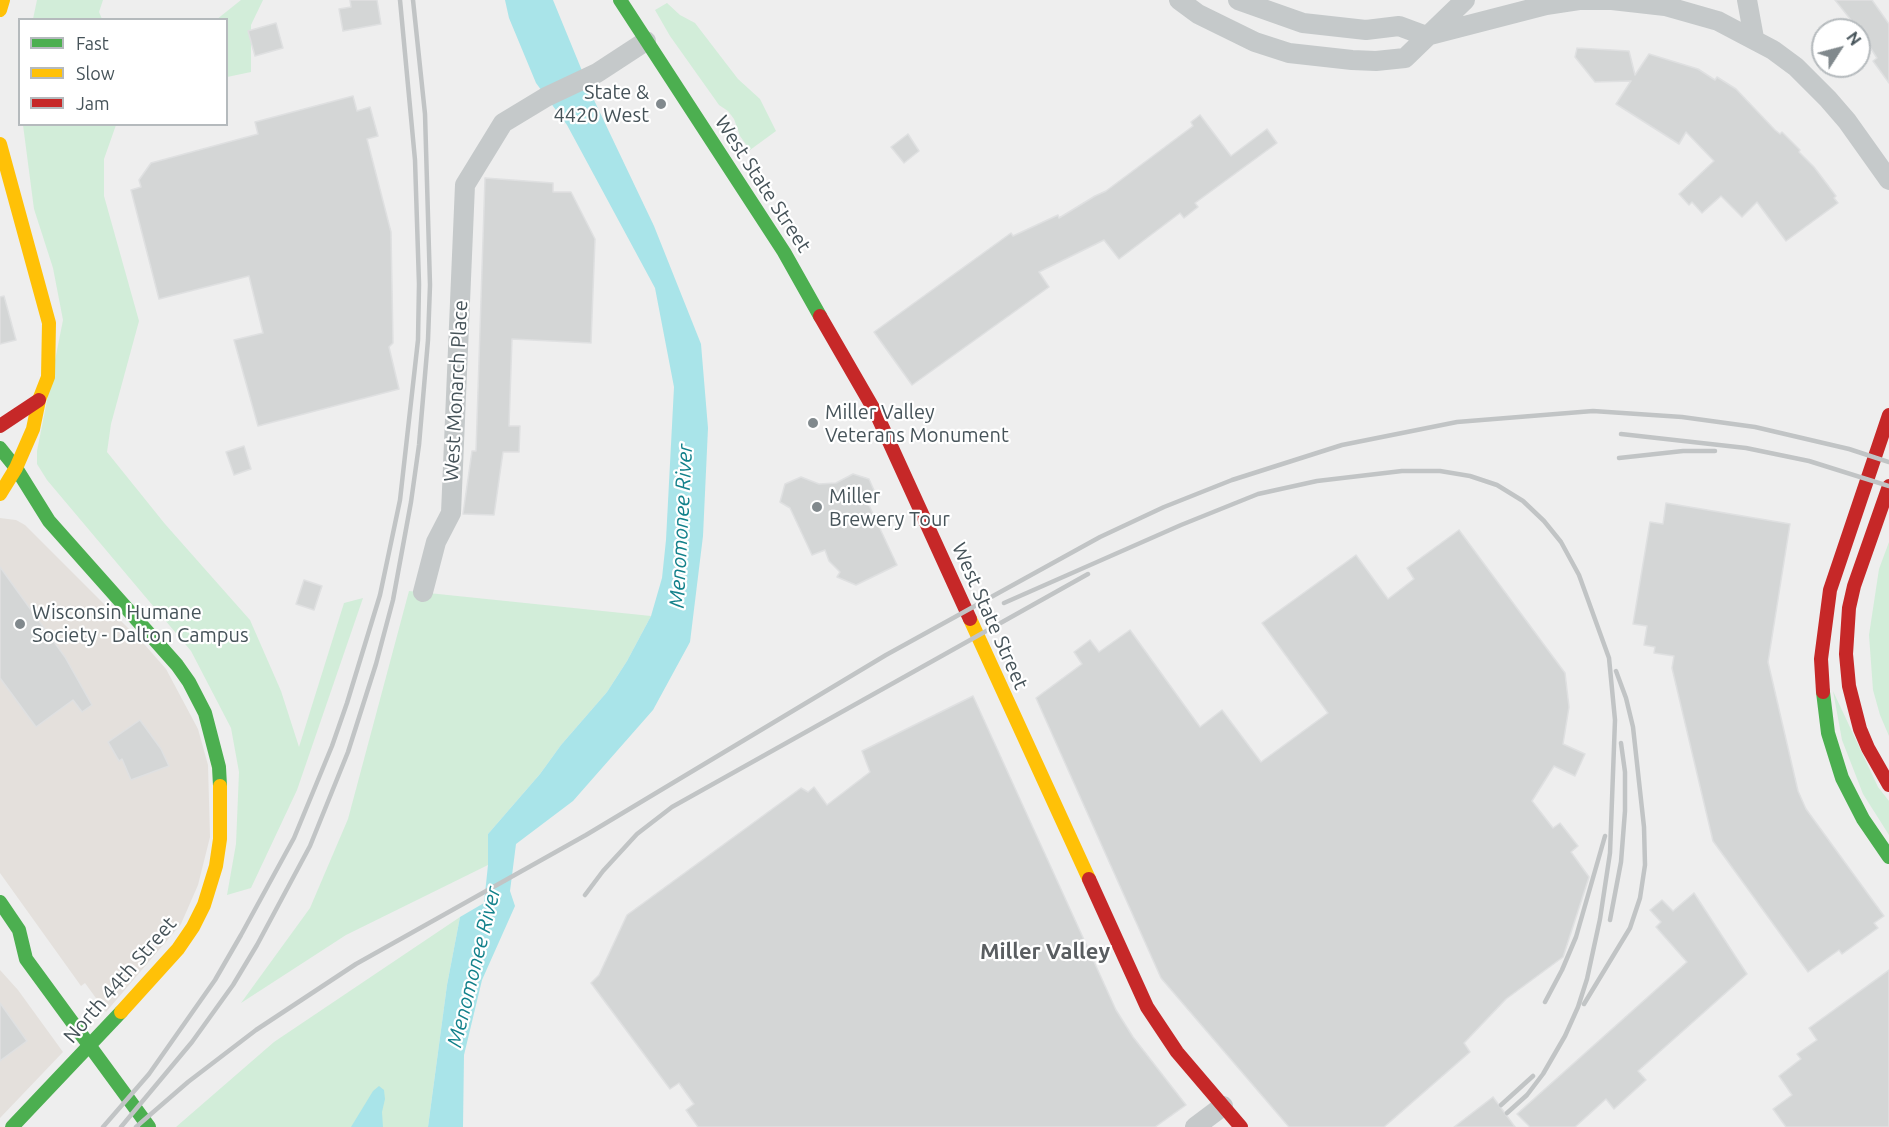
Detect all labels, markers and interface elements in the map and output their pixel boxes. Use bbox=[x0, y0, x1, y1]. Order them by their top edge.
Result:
legend bbox=[18, 18, 228, 126]
north arrow bbox=[1811, 18, 1871, 78]
text: N bbox=[1843, 28, 1865, 49]
text: Fast bbox=[76, 33, 109, 53]
text: Slow bbox=[76, 63, 115, 83]
place label: State & 4420 West bbox=[554, 80, 649, 127]
text: Jam bbox=[76, 93, 110, 113]
marker: State & 4420 West bbox=[654, 97, 668, 111]
street label: West State Street bbox=[710, 111, 816, 257]
street label: West Monarch Place bbox=[439, 300, 473, 482]
place label: Miller Valley Veterans Monument bbox=[825, 400, 1009, 447]
marker: Miller Valley Veterans Monument bbox=[806, 416, 820, 430]
water label: Menomonee River bbox=[664, 443, 698, 609]
place label: Miller Brewery Tour bbox=[829, 484, 950, 531]
marker: Miller Brewery Tour bbox=[810, 500, 824, 514]
street label: West State Street bbox=[947, 539, 1033, 693]
place label: Wisconsin Humane Society - Dalton Campus bbox=[32, 600, 249, 647]
marker: Wisconsin Humane Society - Dalton Campus bbox=[13, 617, 27, 631]
water label: Menomonee River bbox=[442, 884, 506, 1050]
street label: North 44th Street bbox=[59, 912, 181, 1048]
district label: Miller Valley bbox=[980, 939, 1110, 965]

